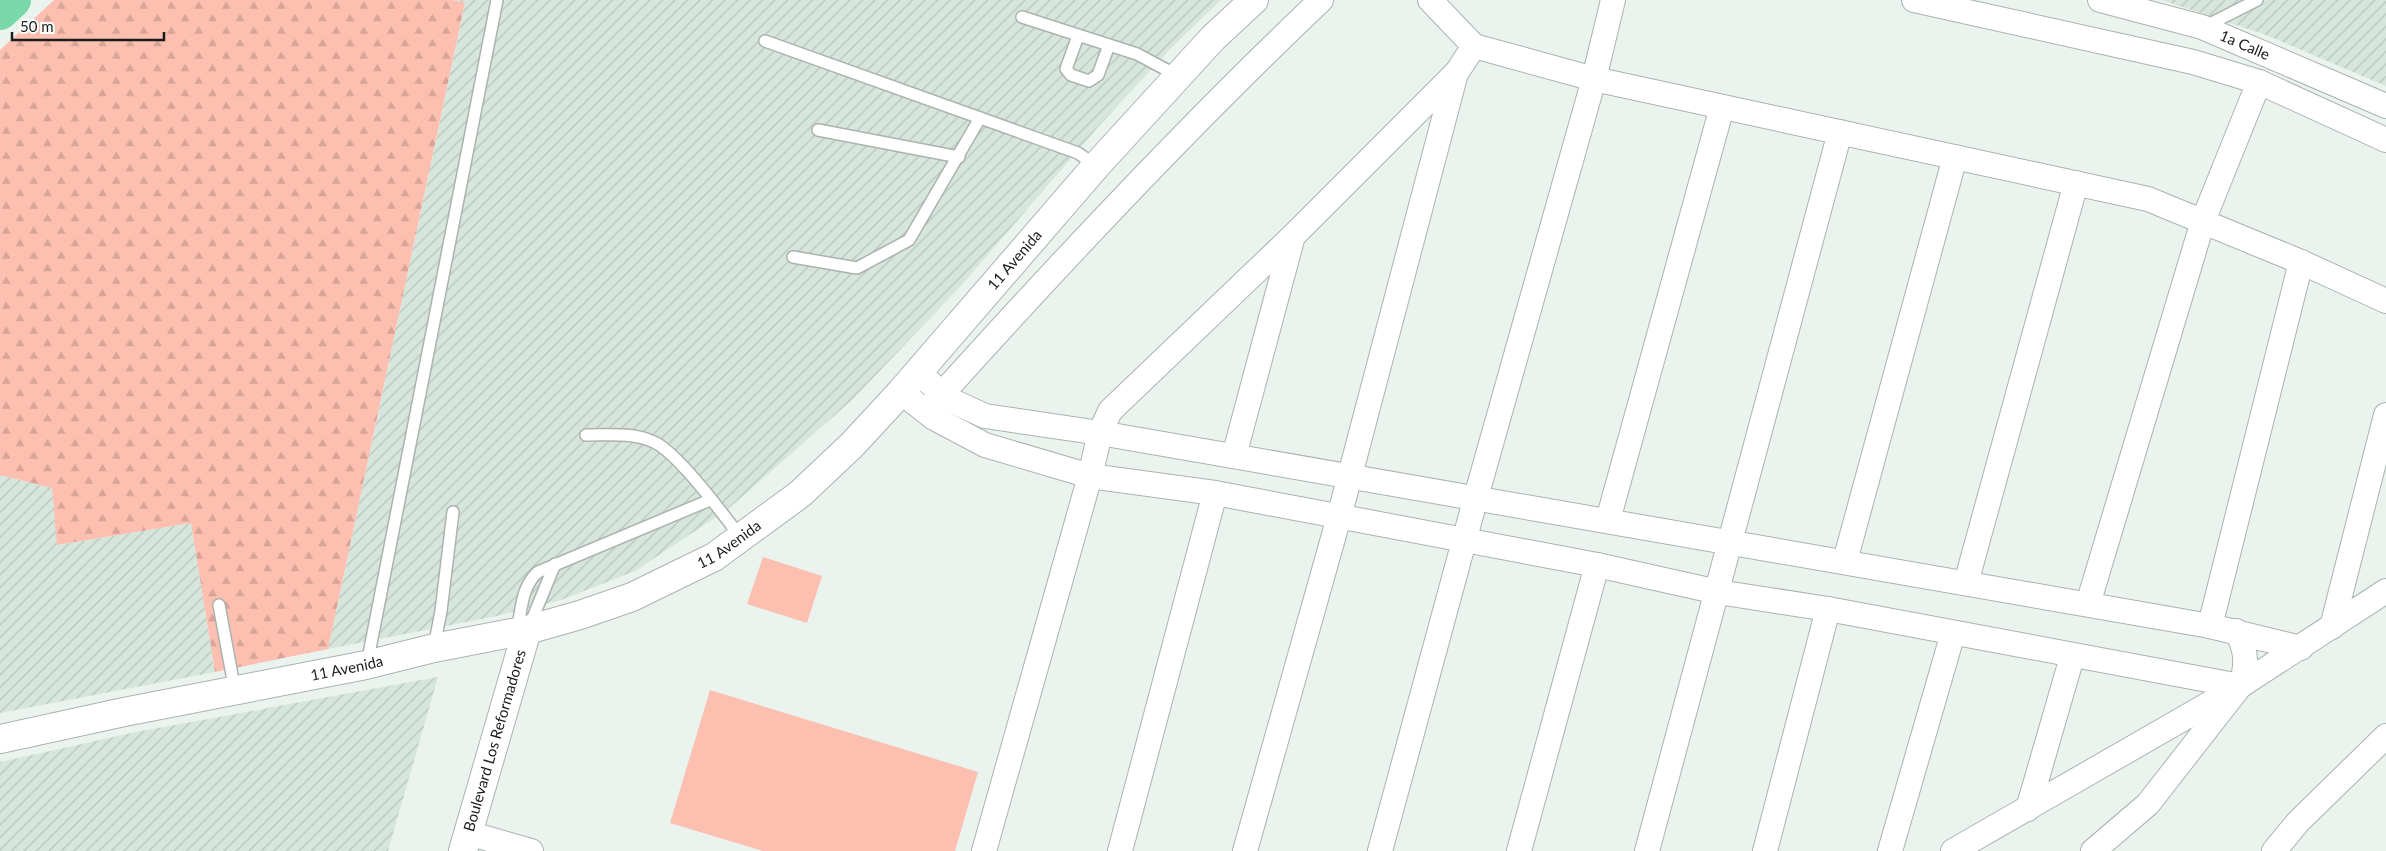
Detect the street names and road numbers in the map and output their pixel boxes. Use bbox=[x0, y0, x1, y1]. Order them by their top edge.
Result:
street label: 1a Calle bbox=[2217, 26, 2273, 63]
street label: 11 Avenida bbox=[983, 226, 1045, 293]
street label: 11 Avenida bbox=[694, 516, 764, 572]
street label: Boulevard Los Reformadores bbox=[459, 647, 529, 833]
street label: 11 Avenida bbox=[309, 651, 385, 684]

